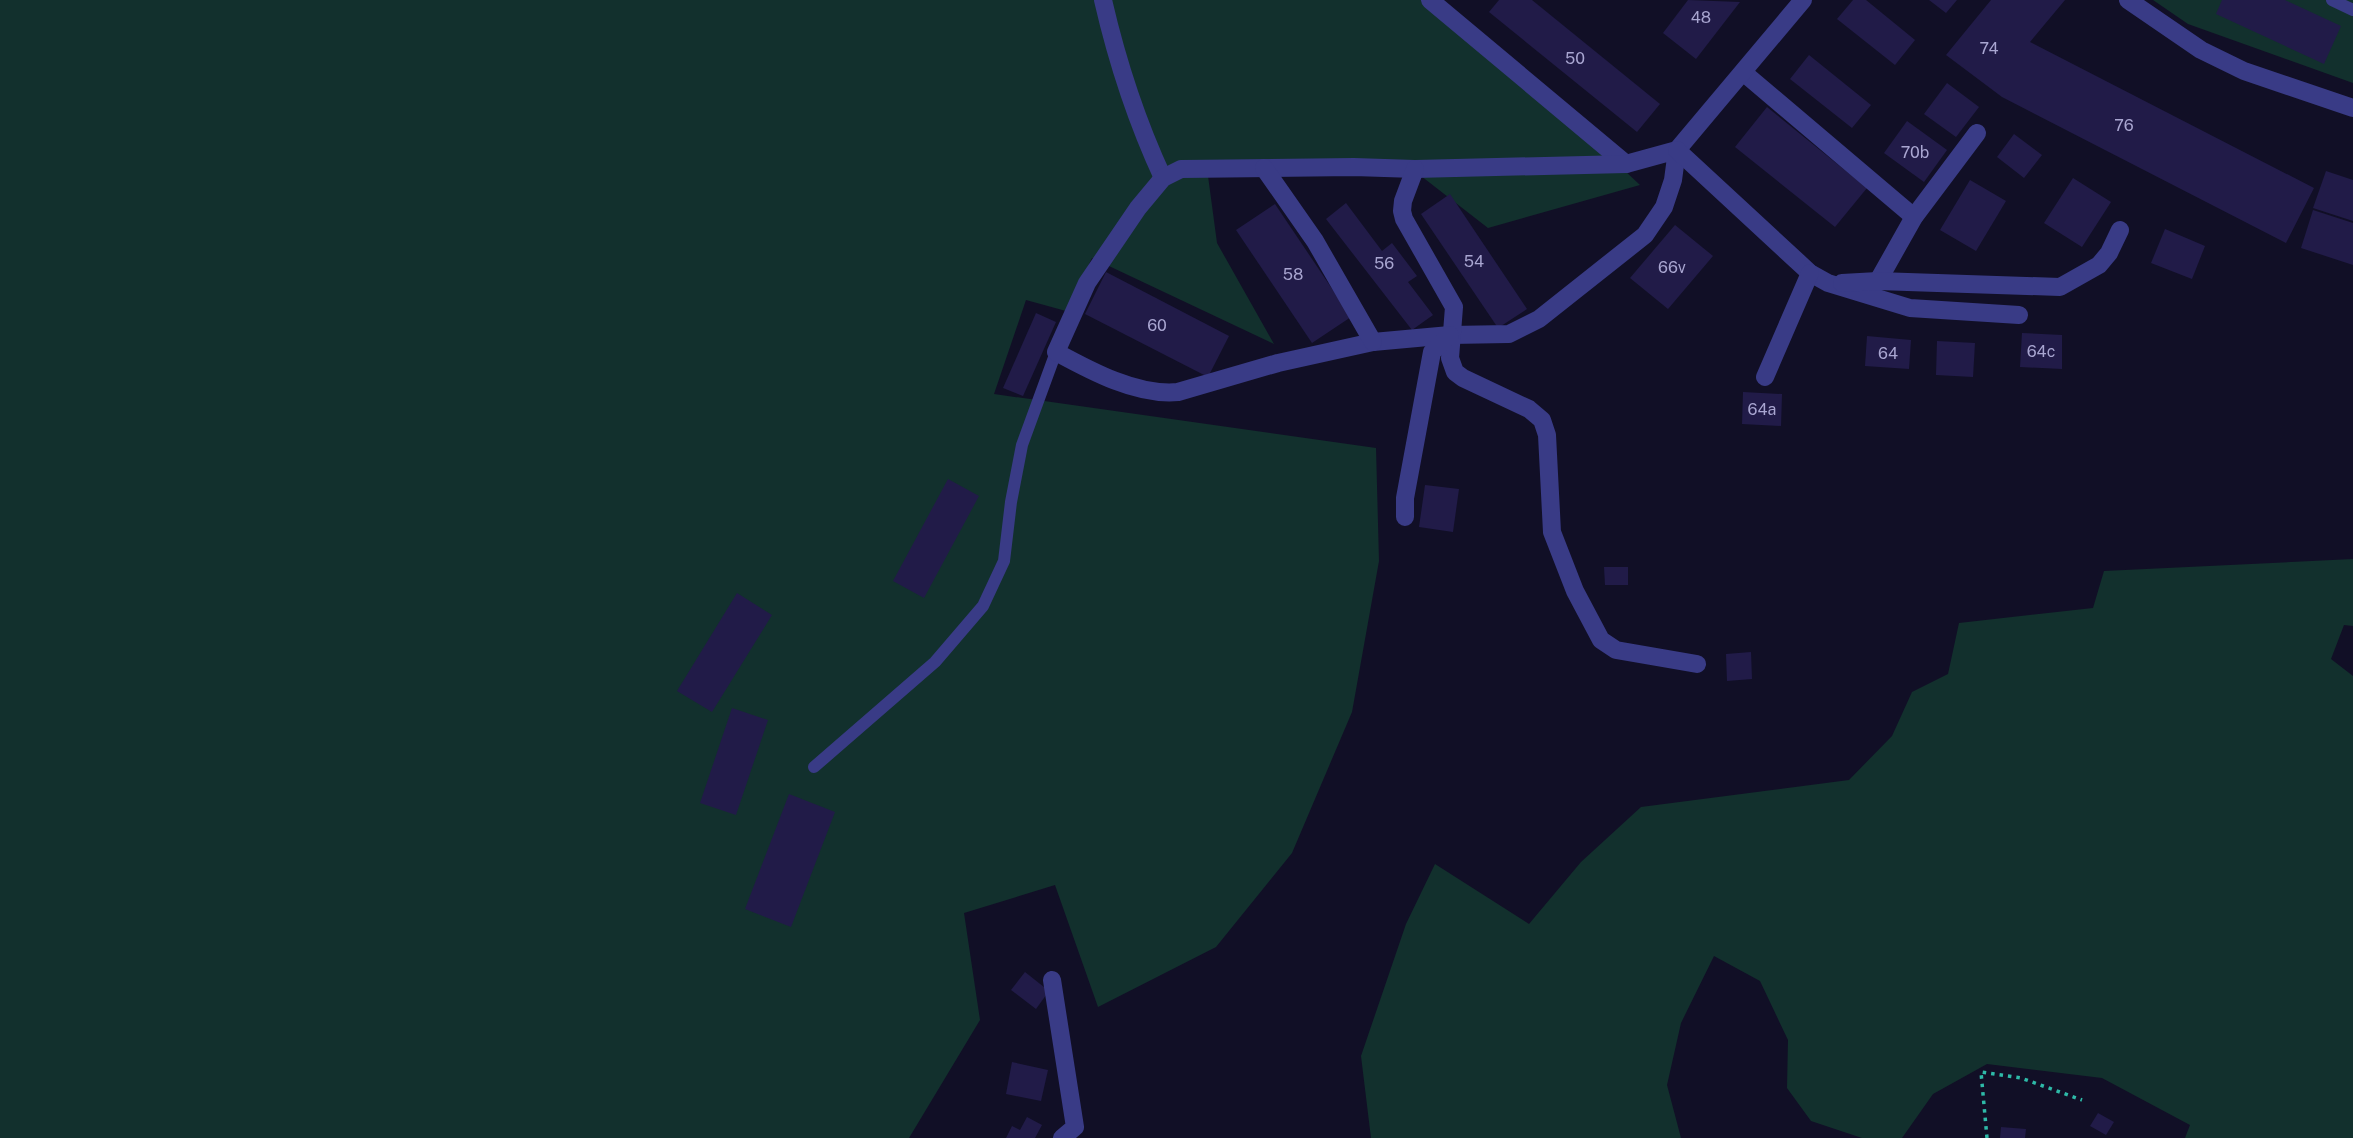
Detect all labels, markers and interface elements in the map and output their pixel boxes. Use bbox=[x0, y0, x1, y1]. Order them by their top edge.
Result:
house number: 48 bbox=[1691, 8, 1711, 27]
house number: 74 bbox=[1979, 39, 1999, 58]
house number: 50 bbox=[1565, 49, 1585, 68]
house number: 76 bbox=[2114, 116, 2134, 135]
house number: 70b bbox=[1901, 143, 1929, 162]
house number: 54 bbox=[1464, 252, 1484, 271]
house number: 56 bbox=[1374, 254, 1394, 273]
house number: 66v bbox=[1658, 258, 1686, 277]
house number: 58 bbox=[1283, 265, 1303, 284]
house number: 60 bbox=[1147, 316, 1167, 335]
house number: 64c bbox=[2027, 342, 2055, 361]
house number: 64 bbox=[1878, 344, 1898, 363]
house number: 64a bbox=[1748, 400, 1776, 419]

